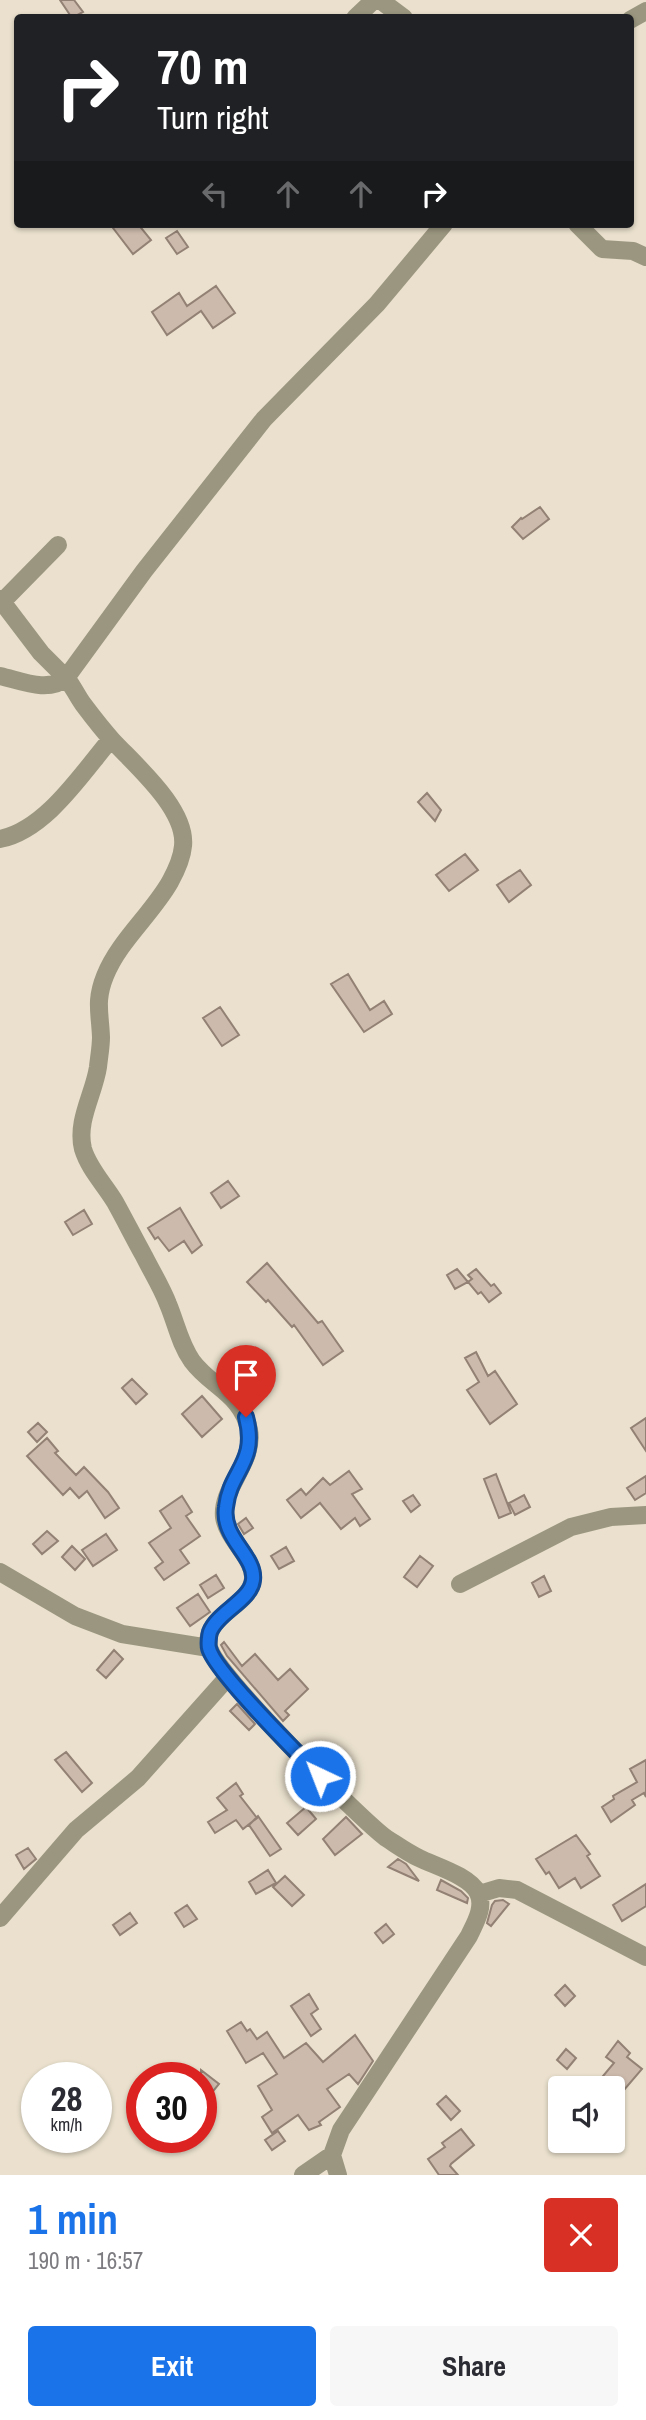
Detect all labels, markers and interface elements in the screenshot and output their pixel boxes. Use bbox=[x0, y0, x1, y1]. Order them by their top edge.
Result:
text: 70 m bbox=[157, 33, 249, 99]
icon: right bbox=[42, 42, 133, 133]
text: Turn right bbox=[157, 96, 269, 139]
icon: left bbox=[196, 175, 234, 213]
icon: ahead bbox=[269, 175, 307, 213]
icon: ahead bbox=[342, 175, 380, 213]
icon: right bbox=[415, 175, 453, 213]
pin bbox=[216, 1345, 276, 1417]
icon: arrive bbox=[227, 1356, 265, 1394]
position arrow bbox=[283, 1739, 357, 1813]
speed limit sign: 30 bbox=[126, 2062, 217, 2153]
text: 28 bbox=[51, 2075, 82, 2122]
map controls bbox=[548, 2076, 625, 2153]
button: sound bbox=[548, 2076, 625, 2153]
text: km/h bbox=[51, 2112, 83, 2137]
text: 1 min bbox=[28, 2191, 118, 2247]
button: close bbox=[544, 2198, 618, 2272]
text: 190 m · 16:57 bbox=[28, 2245, 143, 2276]
button: Exit bbox=[28, 2326, 316, 2406]
button: Share bbox=[330, 2326, 618, 2406]

